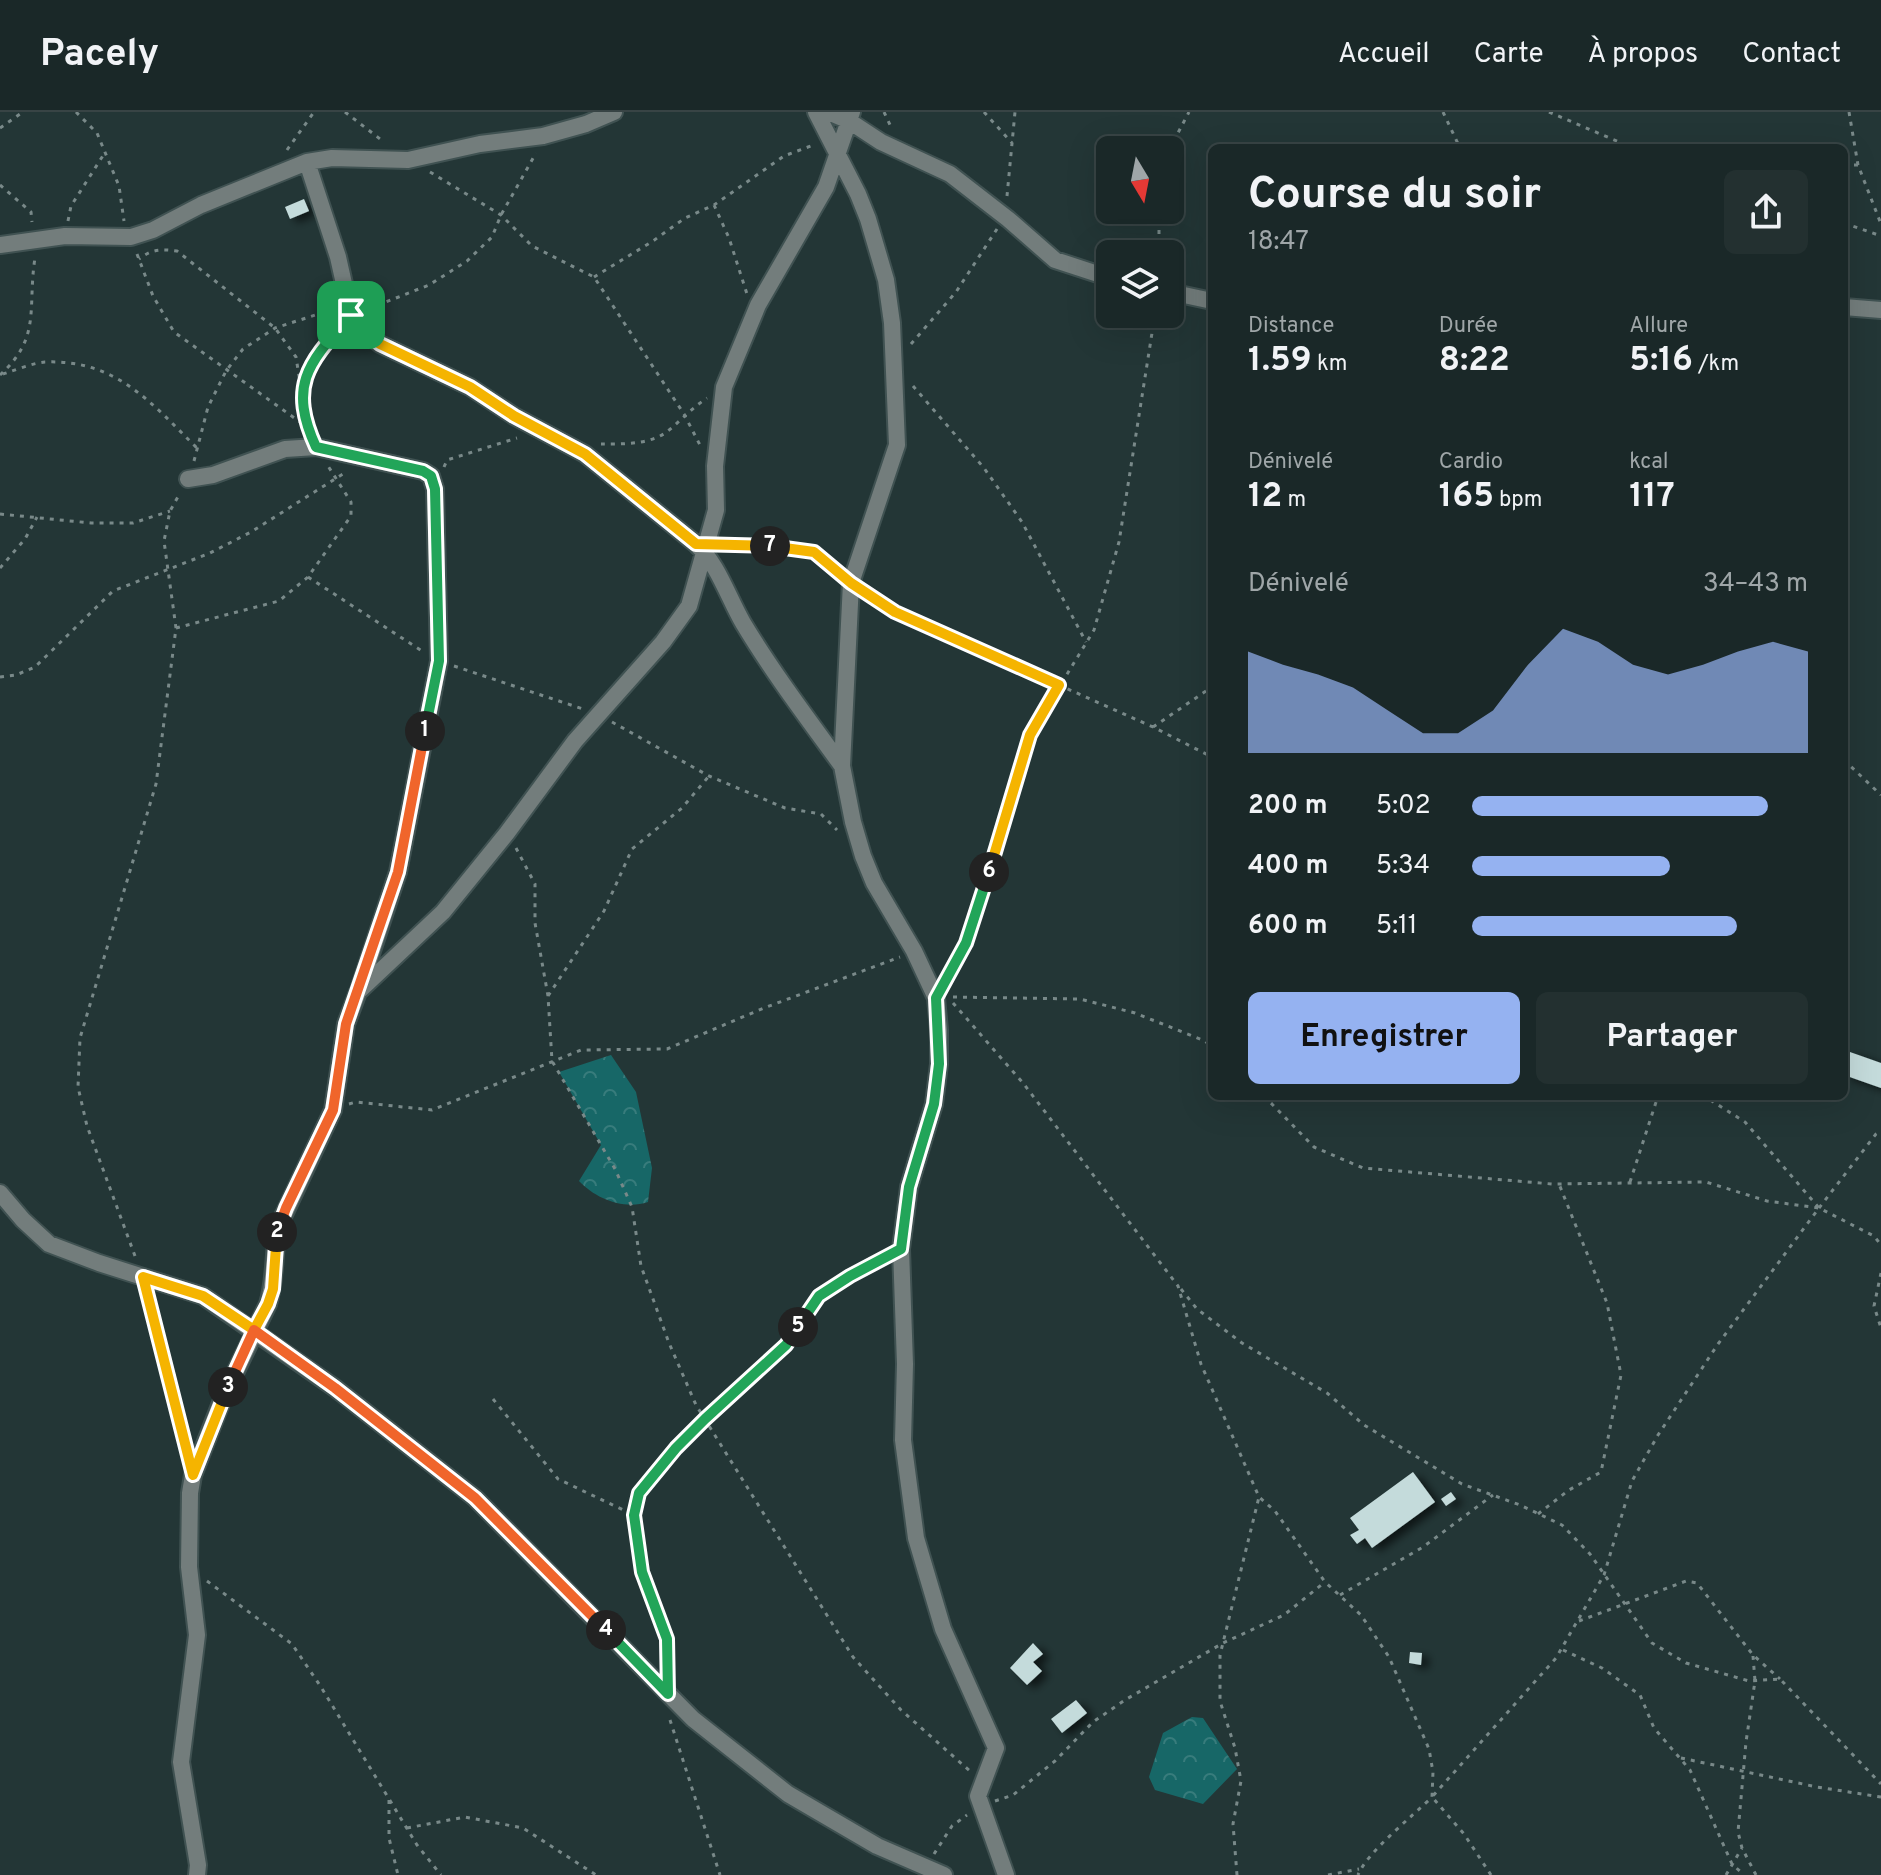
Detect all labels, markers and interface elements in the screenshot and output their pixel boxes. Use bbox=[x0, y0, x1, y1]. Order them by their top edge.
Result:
text: Pacely bbox=[40, 31, 159, 80]
text: Accueil bbox=[1338, 37, 1430, 73]
text: Carte bbox=[1474, 37, 1544, 73]
text: À propos bbox=[1588, 37, 1698, 73]
text: Contact bbox=[1742, 37, 1841, 73]
north arrow bbox=[1096, 136, 1184, 224]
map controls bbox=[1096, 136, 1184, 328]
text: Course du soir bbox=[1248, 168, 1541, 224]
button: share bbox=[1724, 170, 1808, 254]
text: 18:47 bbox=[1248, 226, 1309, 259]
button: layers bbox=[1096, 240, 1184, 328]
pin bbox=[317, 281, 385, 349]
icon: arrive bbox=[329, 293, 373, 337]
text: Distance bbox=[1248, 313, 1334, 340]
text: Durée bbox=[1439, 313, 1498, 340]
text: Allure bbox=[1629, 313, 1688, 340]
text: 1.59 bbox=[1248, 340, 1312, 383]
text: 8:22 bbox=[1439, 340, 1510, 383]
text: 5:16 bbox=[1629, 340, 1693, 383]
text: km bbox=[1312, 351, 1347, 378]
text: /km bbox=[1693, 351, 1739, 378]
text: Dénivelé bbox=[1248, 449, 1333, 476]
text: Cardio bbox=[1439, 449, 1503, 476]
text: kcal bbox=[1629, 449, 1668, 476]
text: 12 bbox=[1248, 476, 1282, 519]
text: 165 bbox=[1439, 476, 1494, 519]
text: 117 bbox=[1629, 476, 1675, 519]
text: m bbox=[1282, 487, 1306, 514]
text: bpm bbox=[1494, 487, 1542, 514]
pin: 7 bbox=[750, 526, 790, 566]
text: 7 bbox=[764, 532, 776, 559]
text: Dénivelé bbox=[1248, 568, 1349, 601]
text: 34–43 m bbox=[1703, 568, 1808, 601]
pin: 1 bbox=[405, 711, 445, 751]
text: 1 bbox=[421, 717, 429, 744]
text: 200 m bbox=[1248, 790, 1327, 823]
text: 5:02 bbox=[1376, 790, 1431, 823]
text: 400 m bbox=[1248, 850, 1328, 883]
text: 5:34 bbox=[1376, 850, 1430, 883]
pin: 6 bbox=[969, 852, 1009, 892]
text: 6 bbox=[982, 858, 996, 885]
text: 600 m bbox=[1248, 910, 1328, 943]
text: 5:11 bbox=[1376, 910, 1417, 943]
button: Enregistrer bbox=[1248, 992, 1520, 1084]
button: Partager bbox=[1536, 992, 1808, 1084]
pin: 2 bbox=[257, 1212, 297, 1252]
text: 2 bbox=[270, 1218, 284, 1245]
pin: 5 bbox=[778, 1307, 818, 1347]
text: 5 bbox=[791, 1313, 805, 1340]
pin: 3 bbox=[208, 1367, 248, 1407]
text: 3 bbox=[221, 1373, 235, 1400]
pin: 4 bbox=[586, 1610, 626, 1650]
text: 4 bbox=[599, 1616, 613, 1643]

